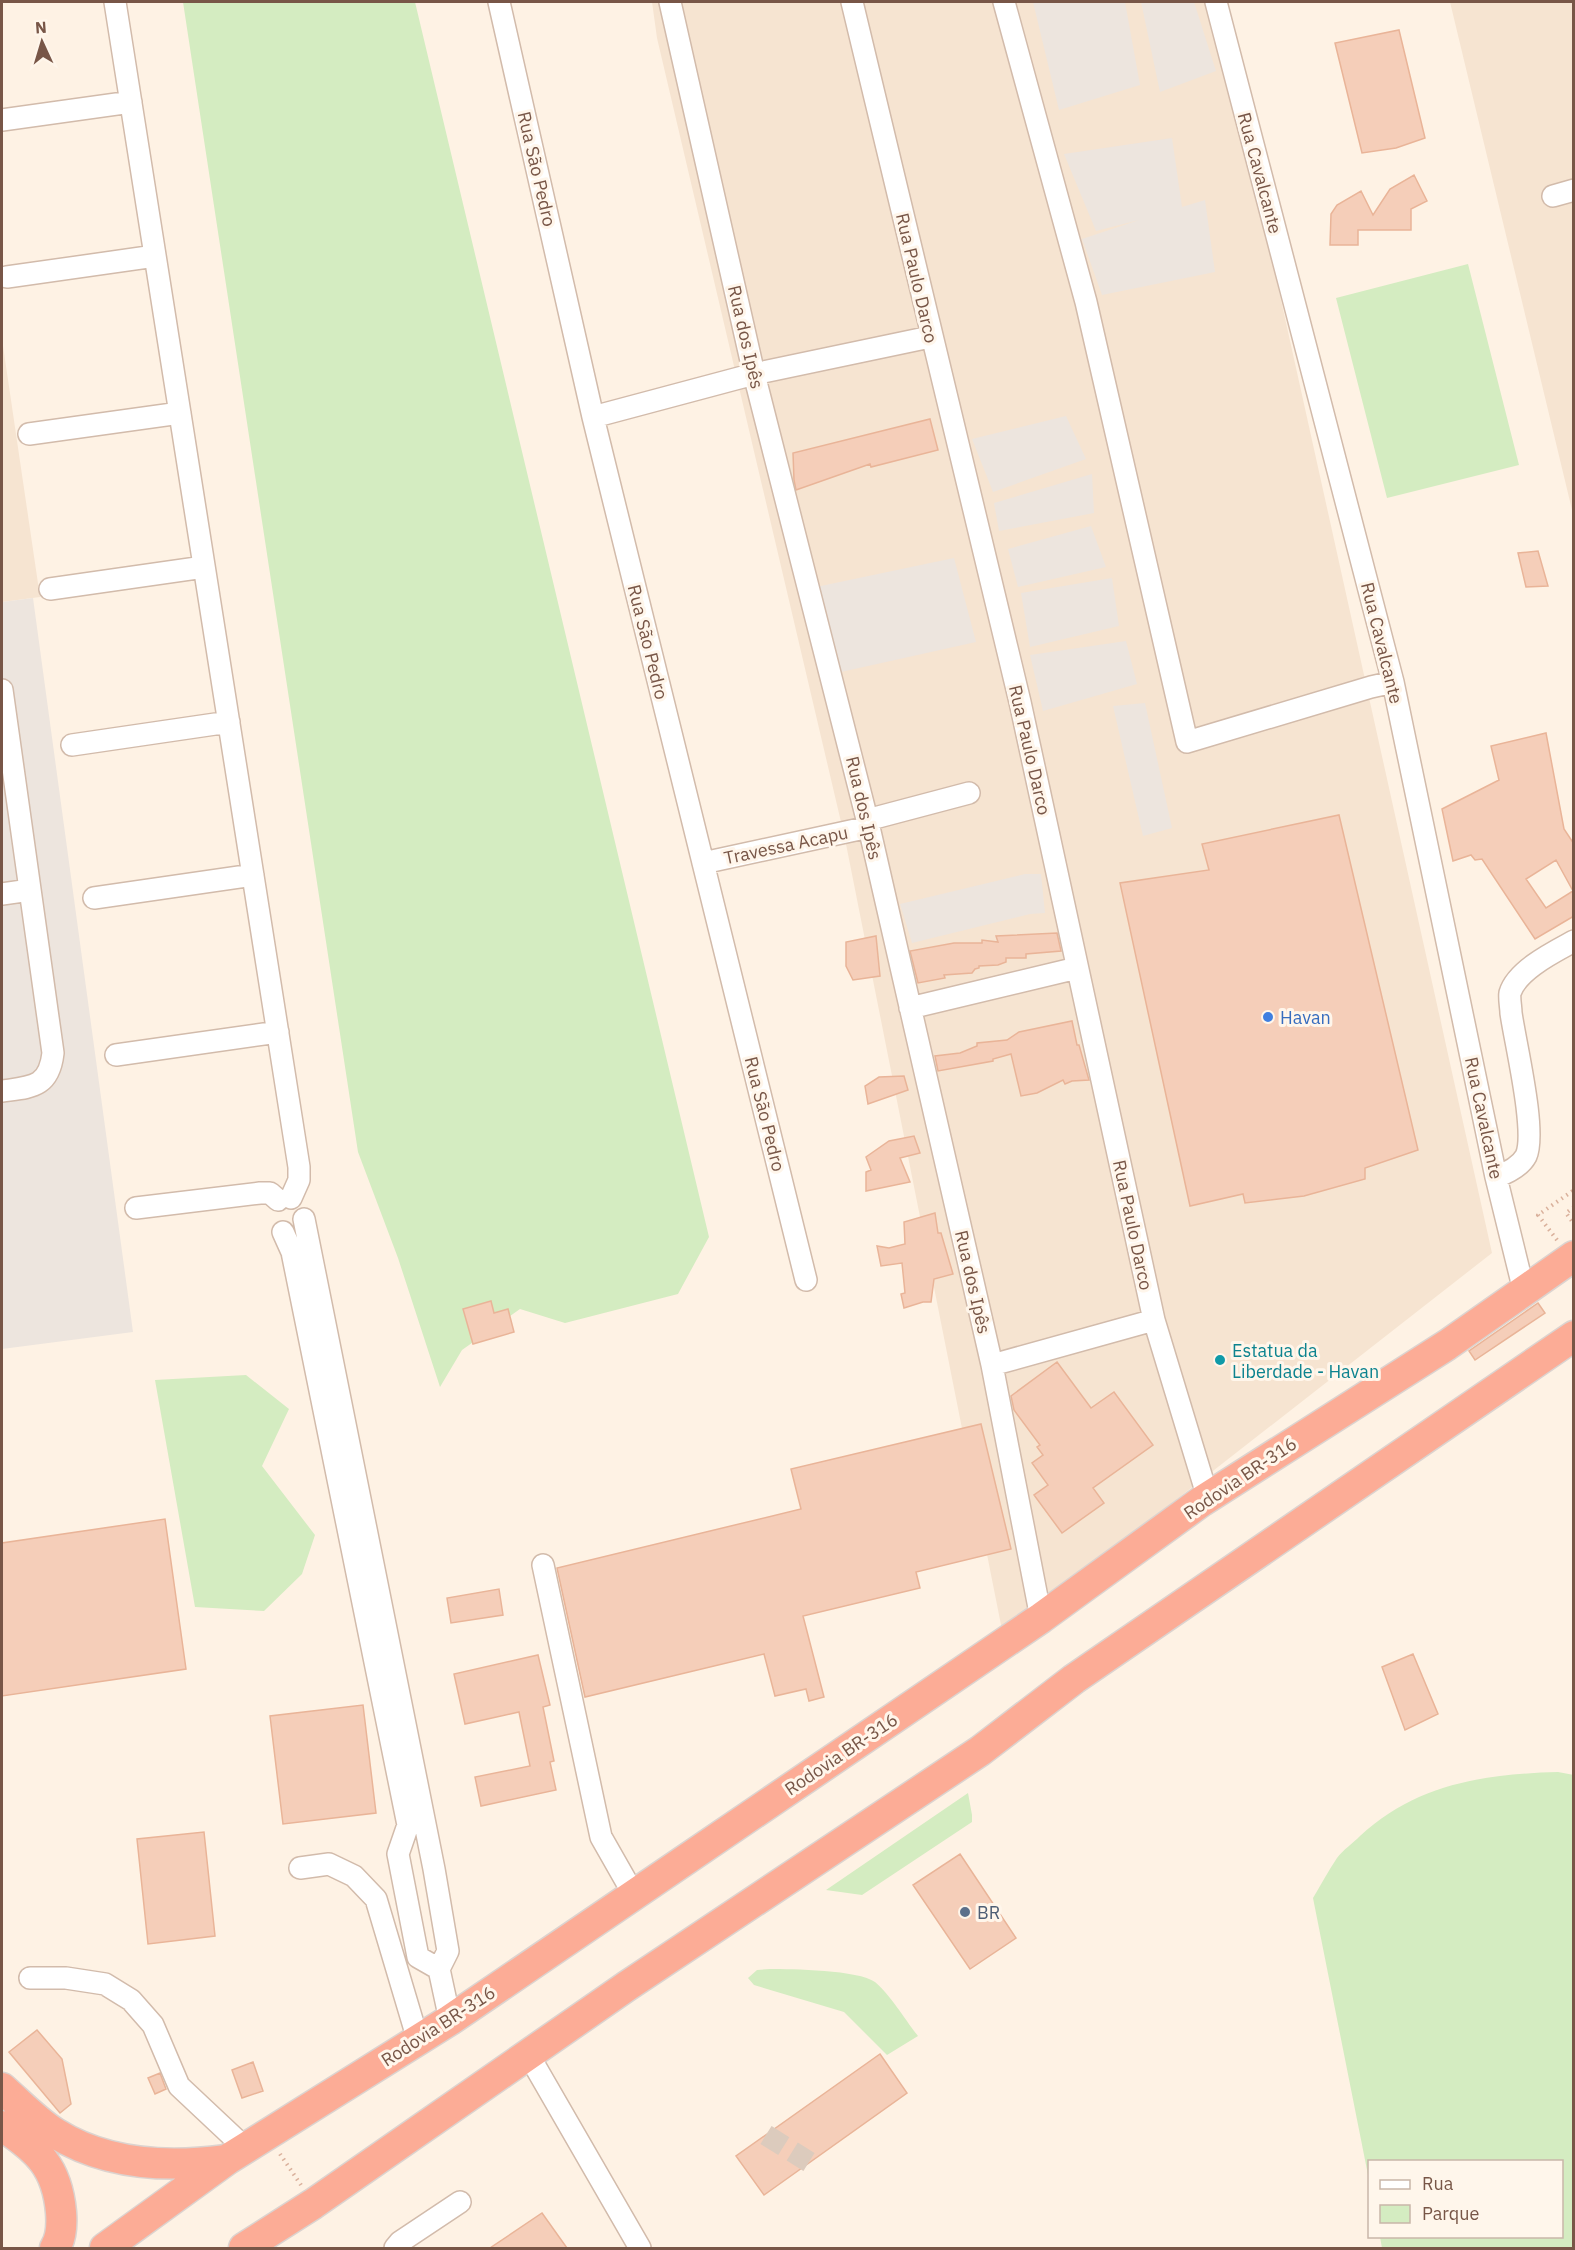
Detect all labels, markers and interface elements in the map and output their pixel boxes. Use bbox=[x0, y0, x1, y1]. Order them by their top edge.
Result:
north arrow bbox=[12, 12, 72, 72]
text: N bbox=[34, 17, 47, 37]
street label: Rua São Pedro bbox=[513, 109, 561, 229]
street label: Rua Cavalcante bbox=[1233, 110, 1287, 236]
street label: Rua Paulo Darco bbox=[891, 211, 943, 345]
street label: Rua dos Ipês bbox=[723, 283, 769, 391]
street label: Rua Cavalcante bbox=[1356, 580, 1408, 706]
street label: Rua São Pedro bbox=[623, 582, 673, 702]
street label: Rua Paulo Darco bbox=[1004, 683, 1056, 817]
street label: Rua dos Ipês bbox=[841, 754, 887, 862]
street label: Travessa Acapu bbox=[722, 821, 850, 869]
place label: Havan bbox=[1280, 1006, 1331, 1029]
marker: Havan bbox=[1261, 1010, 1275, 1024]
street label: Rua São Pedro bbox=[740, 1054, 790, 1174]
street label: Rua Cavalcante bbox=[1460, 1055, 1508, 1181]
street label: Rua Paulo Darco bbox=[1108, 1158, 1158, 1292]
street label: Rua dos Ipês bbox=[950, 1228, 996, 1336]
place label: Estatua da Liberdade - Havan bbox=[1232, 1339, 1379, 1383]
marker: Estatua da Liberdade - Havan bbox=[1213, 1353, 1227, 1367]
street label: Rodovia BR-316 bbox=[1179, 1432, 1301, 1524]
street label: Rodovia BR-316 bbox=[780, 1708, 902, 1800]
place label: BR bbox=[977, 1901, 1000, 1924]
marker: BR bbox=[958, 1905, 972, 1919]
street label: Rodovia BR-316 bbox=[377, 1981, 499, 2071]
legend bbox=[1368, 2160, 1563, 2238]
text: Rua bbox=[1422, 2172, 1454, 2195]
text: Parque bbox=[1422, 2202, 1480, 2225]

